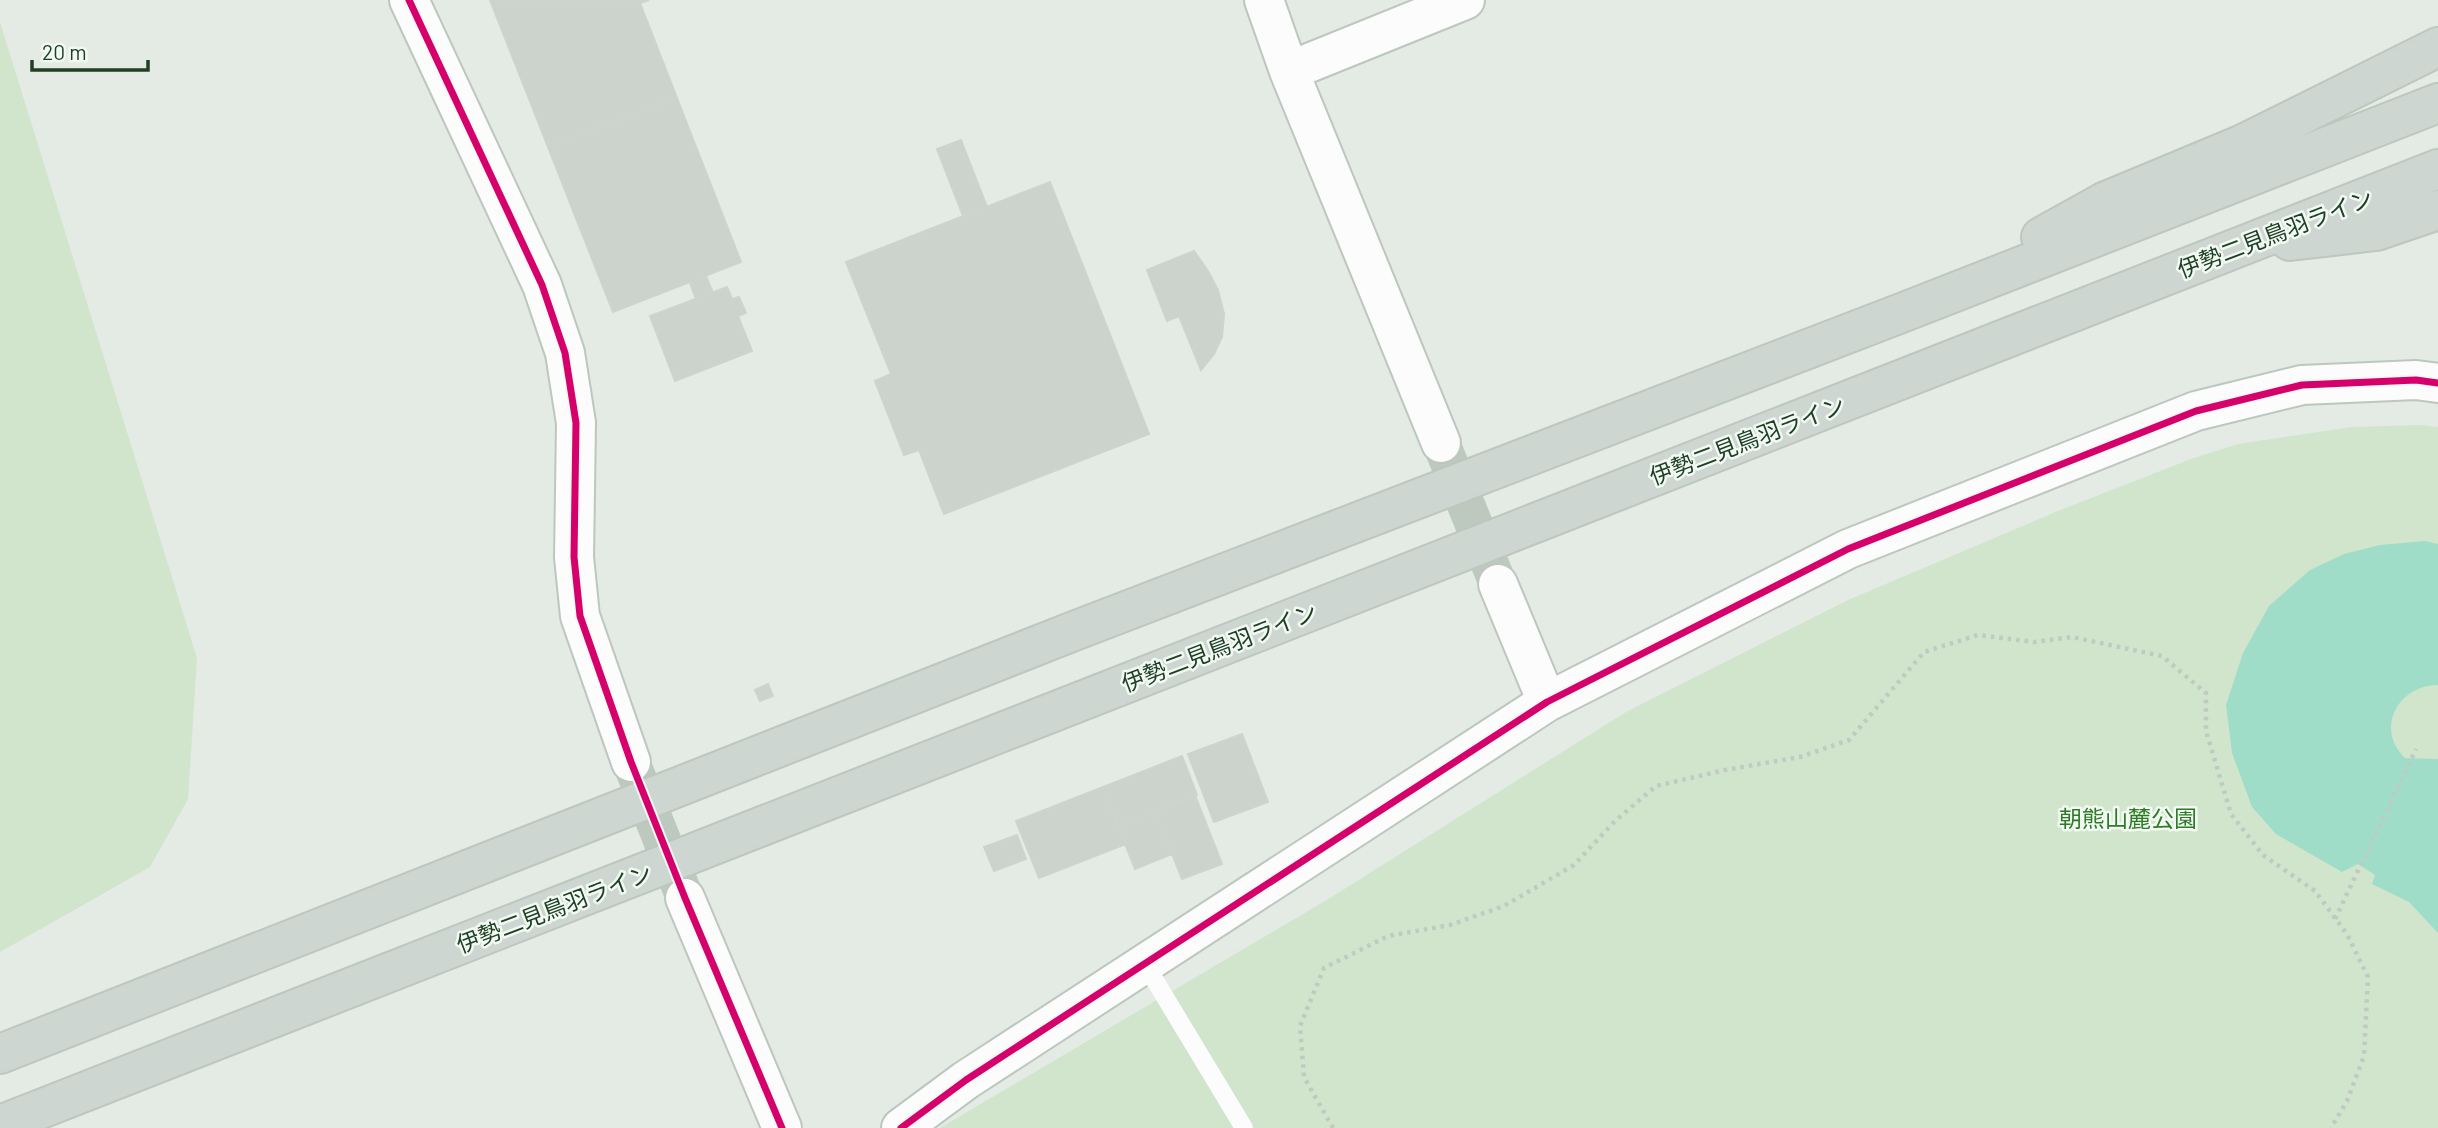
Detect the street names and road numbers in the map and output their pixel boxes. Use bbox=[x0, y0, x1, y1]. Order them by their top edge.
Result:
street label: 伊勢二見鳥羽ライン bbox=[2173, 183, 2377, 283]
street label: 伊勢二見鳥羽ライン bbox=[1645, 390, 1849, 490]
street label: 伊勢二見鳥羽ライン bbox=[1117, 597, 1321, 697]
street label: 伊勢二見鳥羽ライン bbox=[452, 858, 656, 958]

